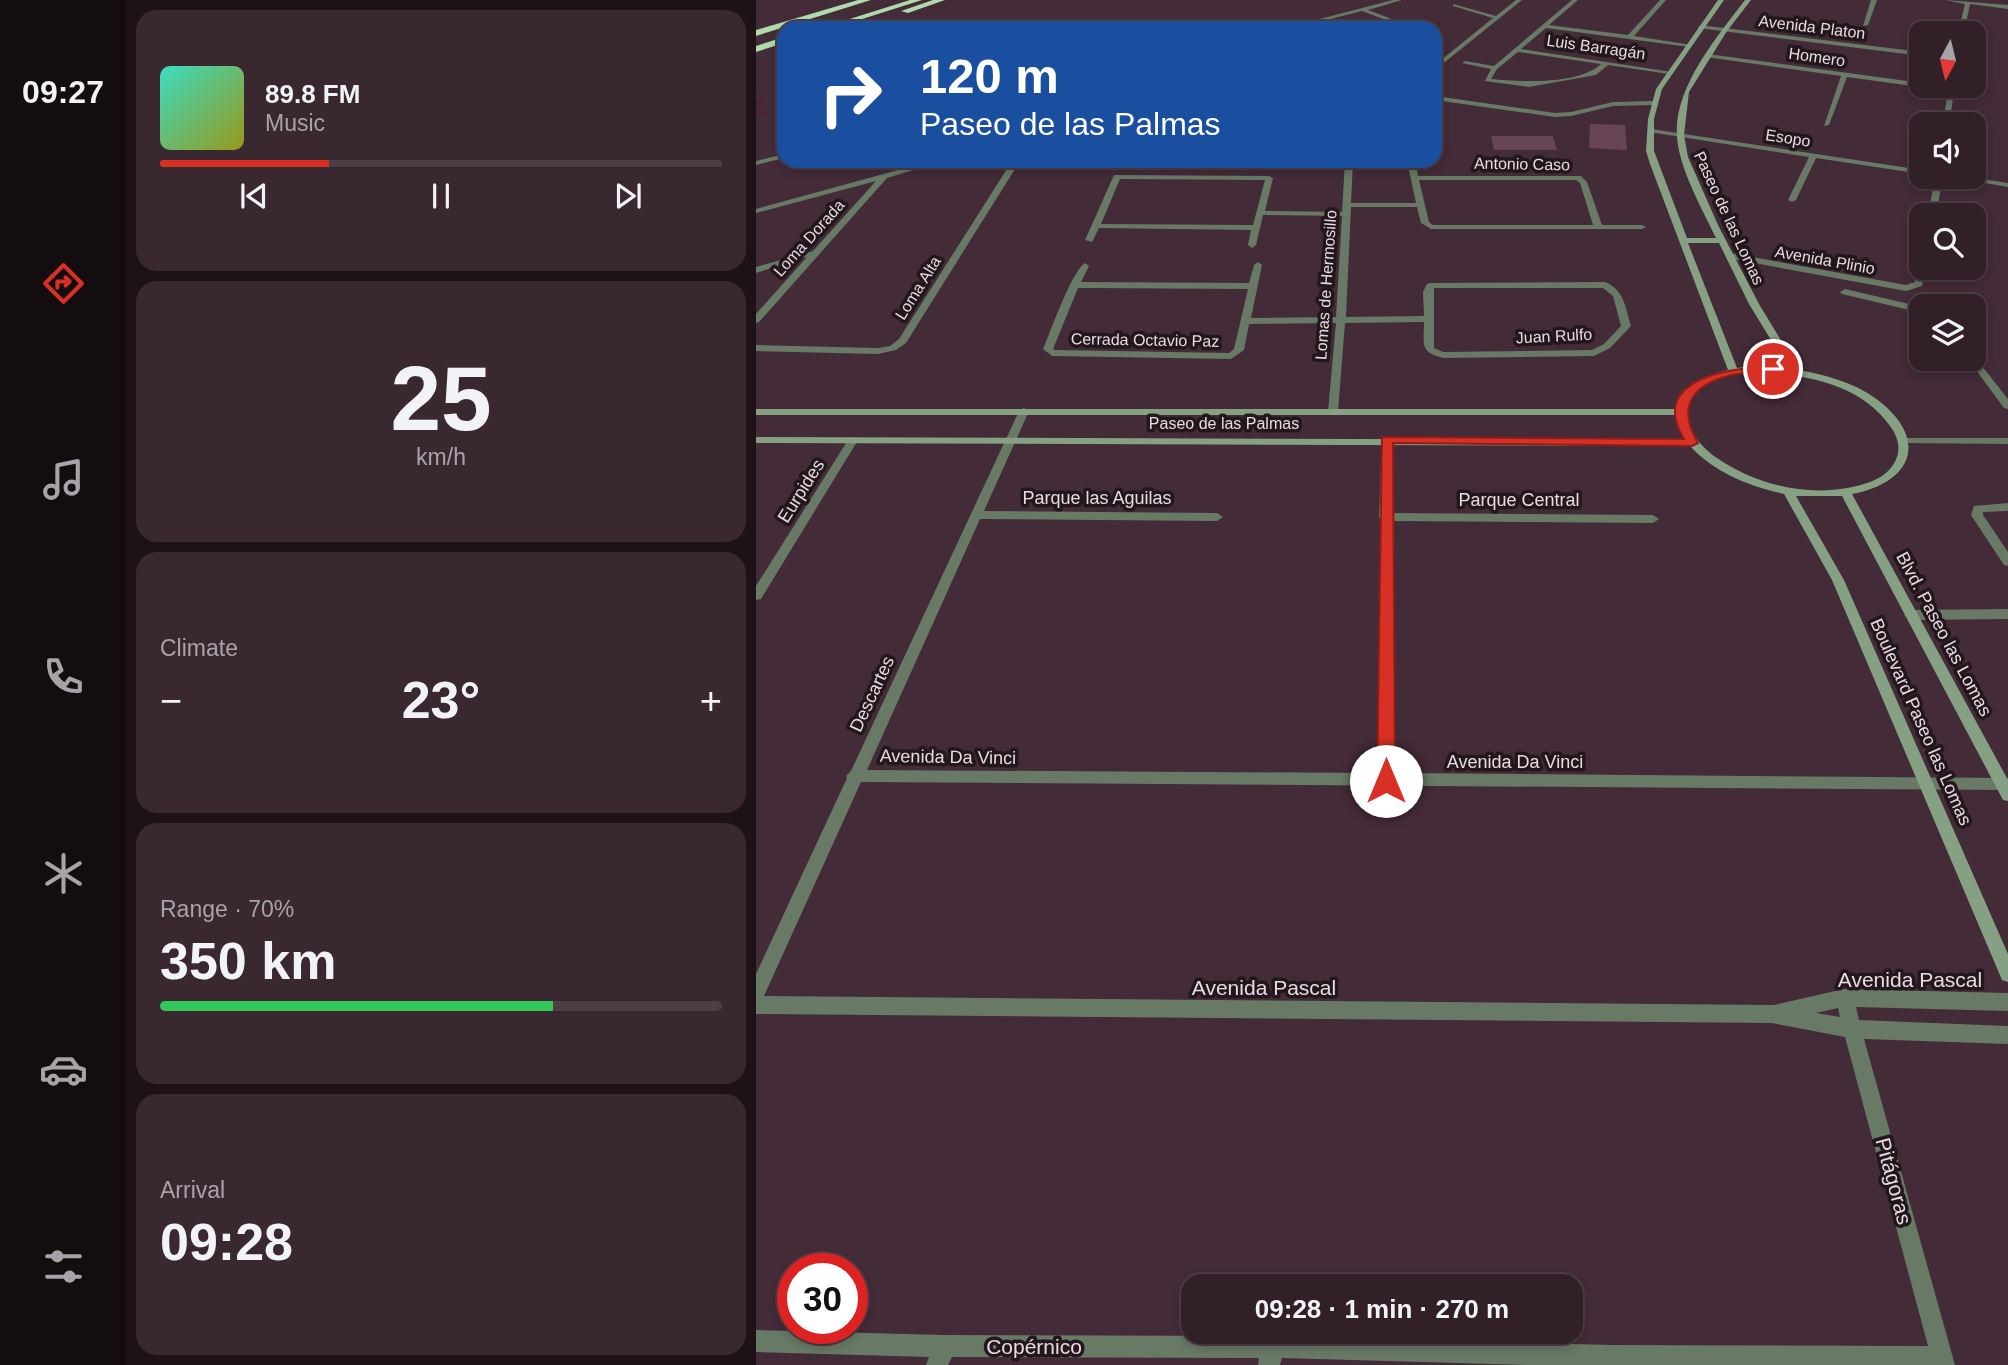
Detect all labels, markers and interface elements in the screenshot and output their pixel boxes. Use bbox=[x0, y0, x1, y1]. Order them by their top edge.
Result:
street label: Avenida Platon bbox=[1758, 12, 1866, 42]
north arrow bbox=[1909, 21, 1986, 98]
map controls bbox=[1909, 21, 1986, 371]
street label: Luis Barragán bbox=[1545, 32, 1647, 62]
street label: Homero bbox=[1788, 45, 1846, 69]
icon: right bbox=[805, 49, 896, 140]
text: 120 m bbox=[920, 49, 1059, 103]
text: 09:27 bbox=[22, 74, 104, 110]
text: 89.8 FM bbox=[265, 79, 360, 109]
text: Paseo de las Palmas bbox=[920, 106, 1221, 142]
text: Music bbox=[265, 110, 325, 136]
button: sound bbox=[1909, 112, 1986, 189]
street label: Esopo bbox=[1764, 126, 1812, 150]
street label: Paseo de las Lomas bbox=[1691, 149, 1767, 287]
street label: Antonio Caso bbox=[1474, 155, 1570, 173]
icon: previous bbox=[235, 177, 273, 215]
icon: pause bbox=[422, 177, 460, 215]
icon: next bbox=[609, 177, 647, 215]
street label: Loma Dorada bbox=[770, 196, 848, 280]
button: search bbox=[1909, 203, 1986, 280]
street label: Lomas de Hermosillo bbox=[1312, 209, 1340, 361]
street label: Avenida Plinio bbox=[1774, 243, 1876, 277]
street label: Loma Alta bbox=[892, 253, 944, 323]
icon: directions bbox=[39, 259, 88, 308]
button: layers bbox=[1909, 294, 1986, 371]
street label: Juan Rulfo bbox=[1515, 326, 1593, 346]
street label: Cerrada Octavio Paz bbox=[1071, 330, 1219, 350]
pin bbox=[1743, 339, 1803, 399]
text: 25 bbox=[390, 348, 492, 449]
icon: arrive bbox=[1754, 350, 1792, 388]
street label: Paseo de las Palmas bbox=[1149, 415, 1299, 432]
text: km/h bbox=[416, 444, 466, 470]
icon: music bbox=[39, 455, 88, 504]
street label: Eurpides bbox=[774, 456, 828, 526]
street label: Parque las Aguilas bbox=[1022, 488, 1172, 508]
street label: Parque Central bbox=[1458, 490, 1580, 510]
street label: Blvd. Paseo las Lomas bbox=[1892, 548, 1996, 720]
street label: Boulevard Paseo las Lomas bbox=[1866, 616, 1976, 828]
text: Climate bbox=[160, 635, 238, 661]
icon: phone bbox=[39, 652, 88, 701]
street label: Descartes bbox=[846, 653, 898, 735]
text: 23° bbox=[402, 671, 480, 729]
text: − bbox=[160, 680, 182, 722]
text: + bbox=[700, 680, 722, 722]
position arrow bbox=[1349, 744, 1423, 818]
street label: Avenida Da Vinci bbox=[880, 746, 1016, 768]
street label: Avenida Da Vinci bbox=[1447, 752, 1583, 772]
icon: climate bbox=[39, 849, 88, 898]
text: Range · 70% bbox=[160, 896, 294, 922]
text: 350 km bbox=[160, 932, 336, 990]
street label: Avenida Pascal bbox=[1838, 968, 1982, 991]
street label: Avenida Pascal bbox=[1192, 976, 1336, 999]
icon: car bbox=[39, 1045, 88, 1094]
street label: Pitágoras bbox=[1871, 1135, 1917, 1227]
text: Arrival bbox=[160, 1177, 225, 1203]
text: 09:28 bbox=[160, 1213, 293, 1271]
icon: filters bbox=[39, 1242, 88, 1291]
speed limit sign: 30 bbox=[777, 1253, 868, 1344]
text: 09:28 · 1 min · 270 m bbox=[1255, 1294, 1509, 1324]
street label: Copérnico bbox=[986, 1335, 1082, 1358]

